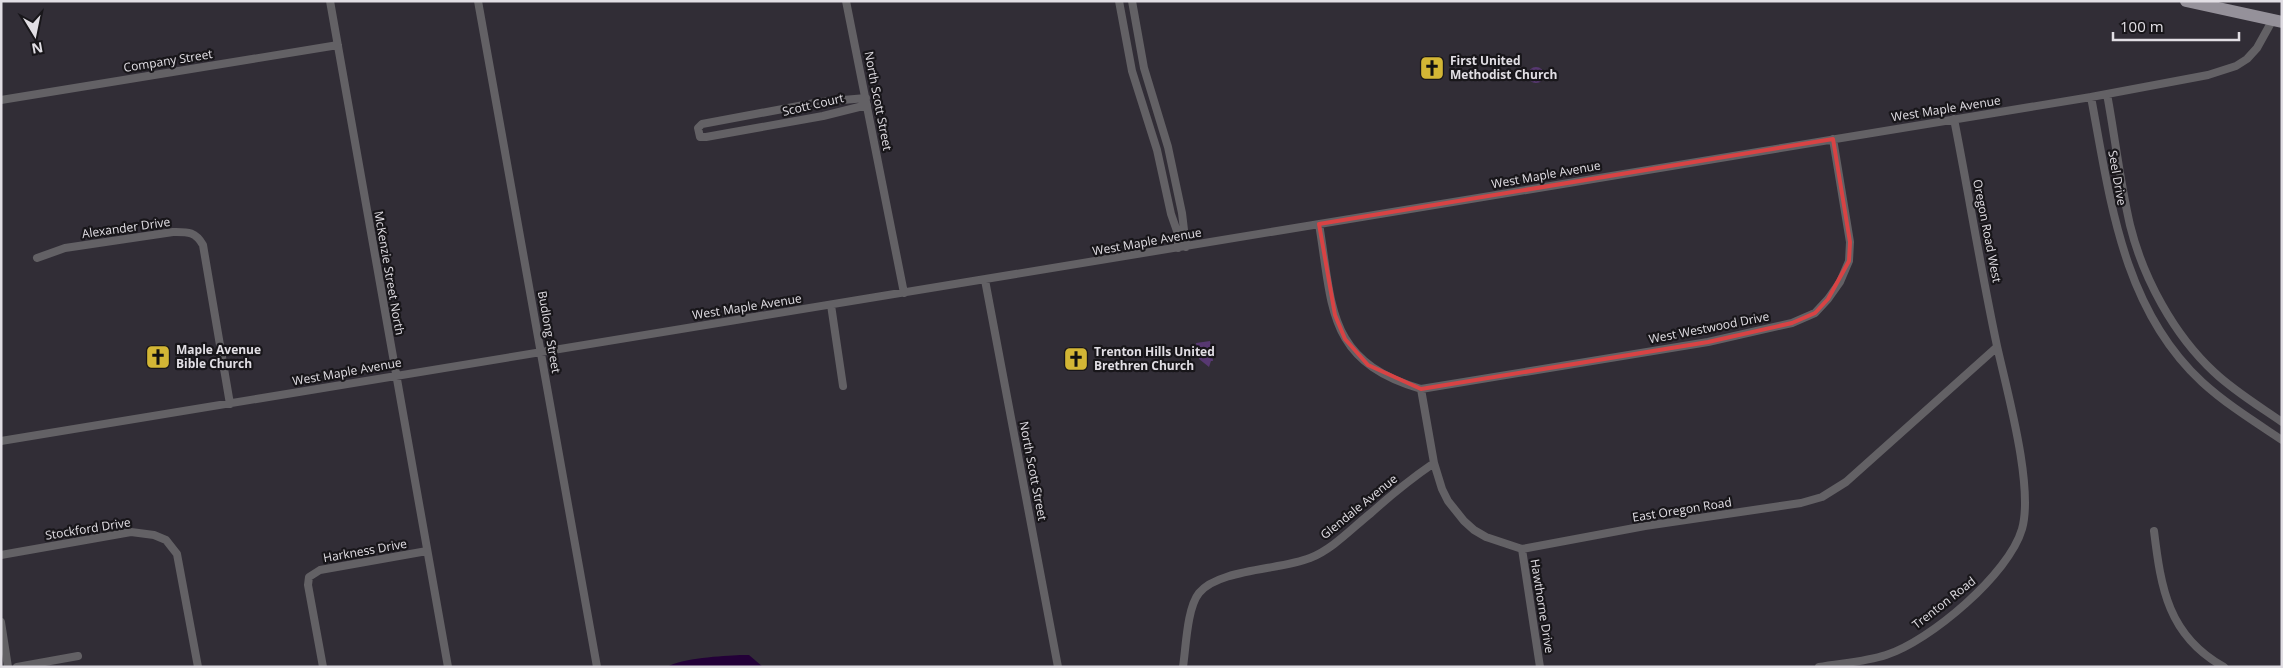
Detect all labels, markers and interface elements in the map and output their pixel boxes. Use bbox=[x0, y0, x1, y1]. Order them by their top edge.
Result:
north arrow bbox=[10, 10, 60, 60]
scale bar bbox=[2113, 10, 2239, 42]
text: 100 m bbox=[2120, 16, 2164, 36]
text: N bbox=[30, 38, 45, 59]
street label: Company Street bbox=[122, 45, 214, 76]
street label: North Scott Street bbox=[861, 50, 896, 152]
place label: First United Methodist Church bbox=[1450, 52, 1557, 83]
church icon: First United Methodist Church bbox=[1419, 55, 1445, 81]
street label: Scott Court bbox=[781, 89, 845, 120]
street label: West Maple Avenue bbox=[1890, 91, 2002, 126]
street label: Seel Drive bbox=[2104, 149, 2131, 207]
street label: West Maple Avenue bbox=[1490, 157, 1602, 192]
street label: Oregon Road West bbox=[1969, 178, 2006, 284]
street label: McKenzie Street North bbox=[370, 209, 409, 336]
street label: Alexander Drive bbox=[81, 213, 172, 242]
street label: West Maple Avenue bbox=[1091, 224, 1203, 259]
street label: Budlong Street bbox=[534, 289, 565, 374]
street label: West Maple Avenue bbox=[691, 289, 803, 324]
street label: West Westwood Drive bbox=[1647, 307, 1771, 348]
place label: Maple Avenue Bible Church bbox=[176, 341, 261, 372]
place label: Trenton Hills United Brethren Church bbox=[1094, 343, 1215, 374]
church icon: Maple Avenue Bible Church bbox=[145, 344, 171, 370]
church icon: Trenton Hills United Brethren Church bbox=[1063, 346, 1089, 372]
street label: West Maple Avenue bbox=[291, 354, 403, 389]
street label: North Scott Street bbox=[1016, 420, 1051, 522]
street label: Glendale Avenue bbox=[1317, 470, 1401, 543]
street label: East Oregon Road bbox=[1631, 493, 1733, 526]
street label: Stockford Drive bbox=[44, 513, 132, 544]
street label: Harkness Drive bbox=[322, 535, 408, 566]
street label: Hawthorne Drive bbox=[1527, 558, 1558, 655]
street label: Trenton Road bbox=[1908, 572, 1979, 633]

